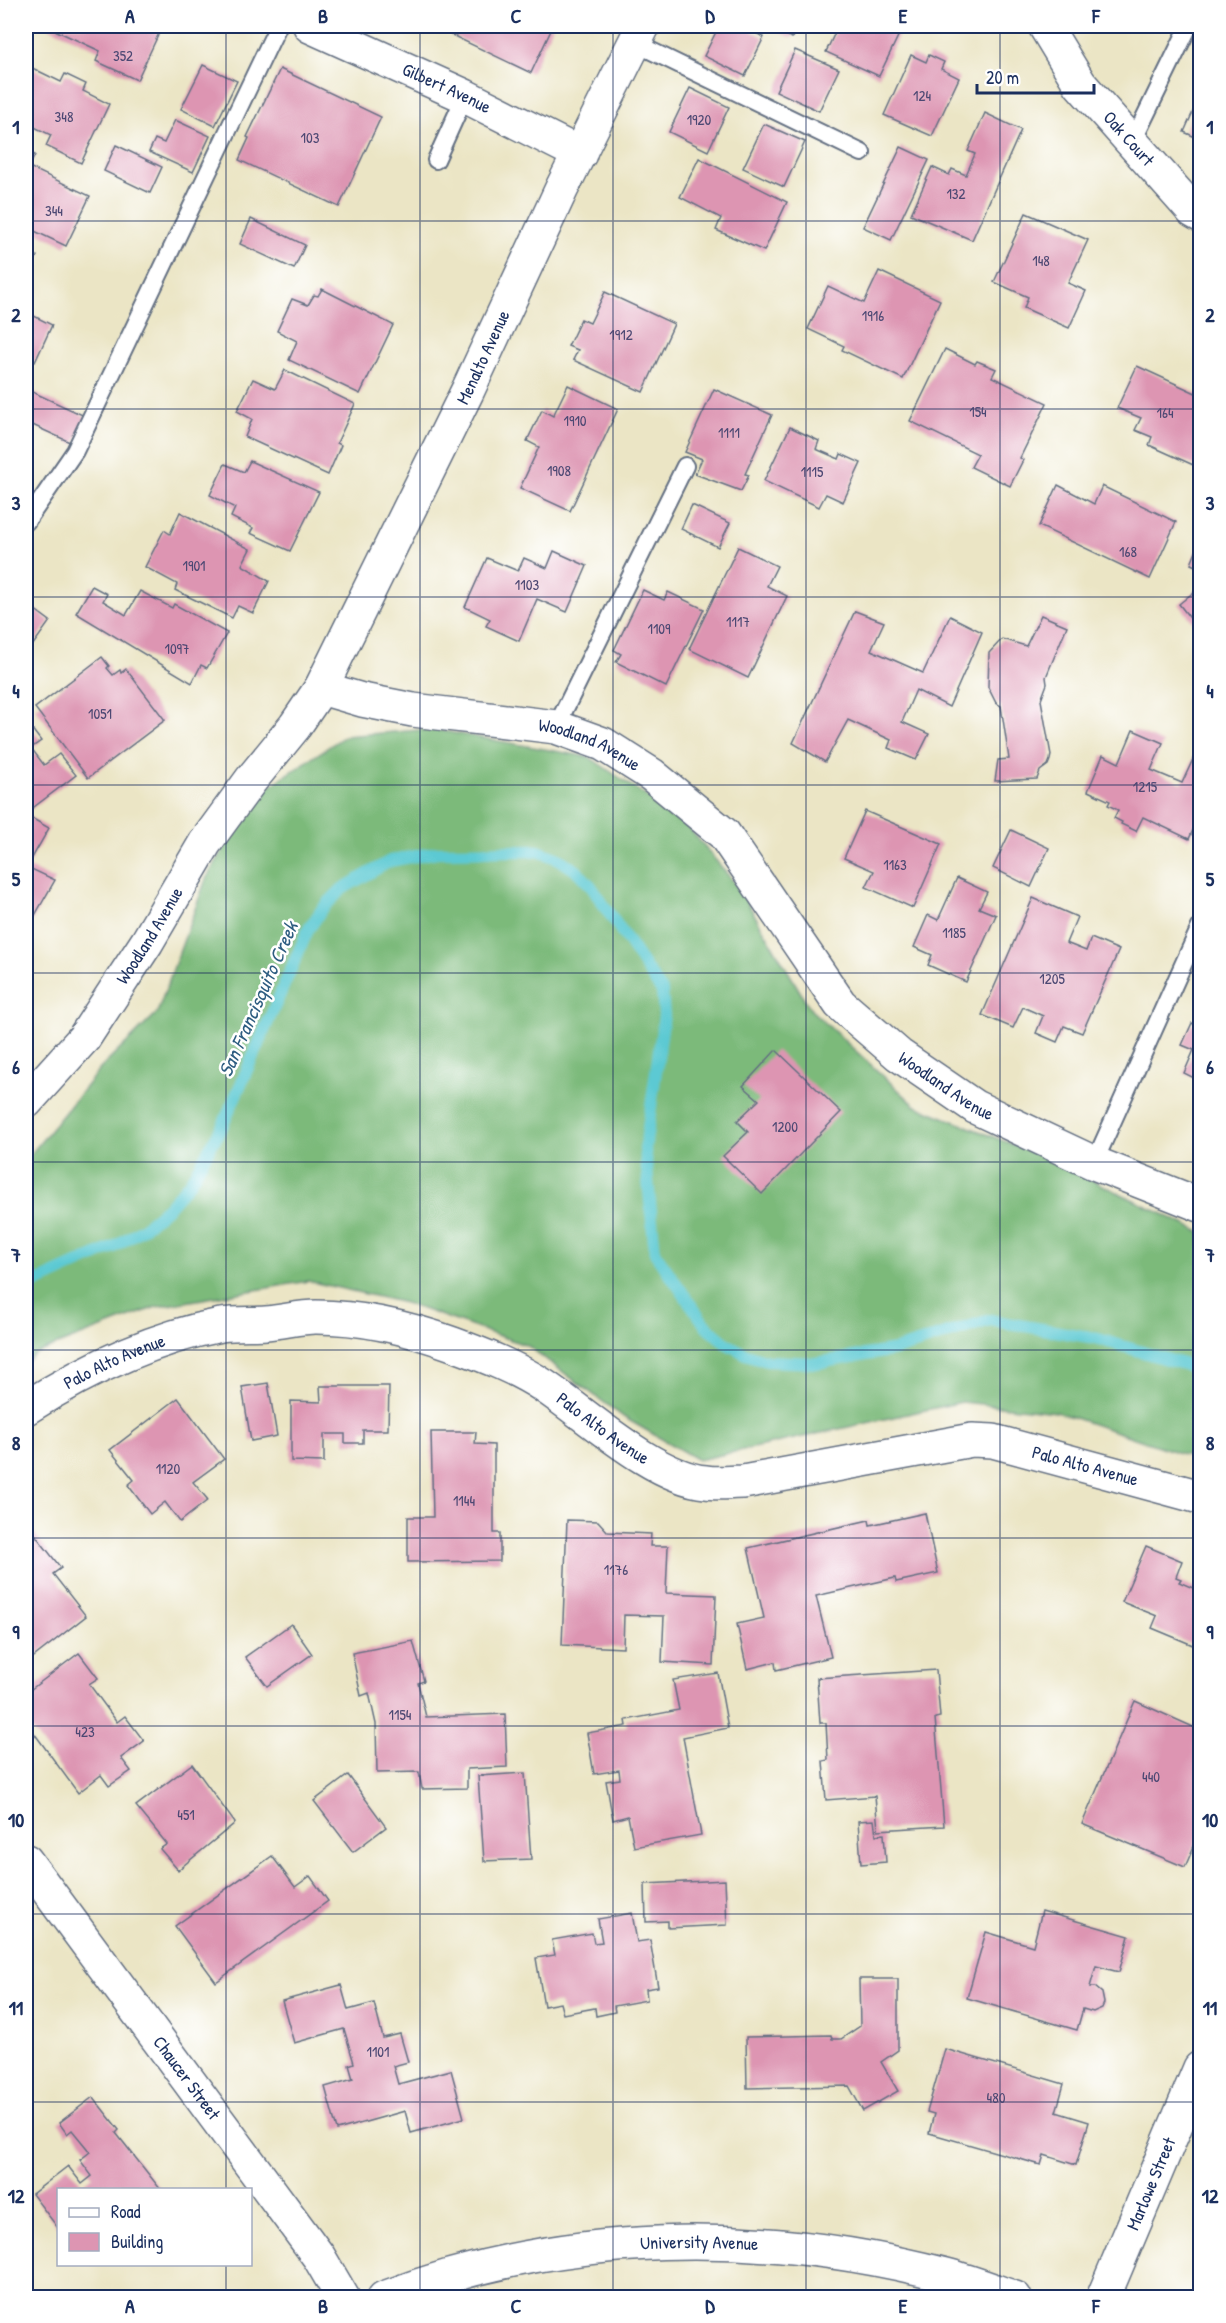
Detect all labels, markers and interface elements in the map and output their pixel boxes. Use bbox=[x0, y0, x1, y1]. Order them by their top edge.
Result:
text: A bbox=[125, 2, 135, 29]
text: B bbox=[318, 2, 328, 29]
text: C bbox=[511, 2, 522, 29]
text: D bbox=[705, 2, 715, 29]
text: E bbox=[899, 2, 908, 29]
text: F bbox=[1091, 2, 1101, 29]
house number: 352 bbox=[113, 45, 133, 66]
street label: Gilbert Avenue bbox=[398, 56, 495, 119]
scale bar bbox=[977, 57, 1094, 95]
text: 20 m bbox=[986, 65, 1019, 90]
house number: 124 bbox=[913, 85, 931, 106]
street label: Oak Court bbox=[1098, 105, 1161, 172]
house number: 348 bbox=[55, 106, 73, 127]
house number: 1920 bbox=[687, 109, 712, 130]
text: 1 bbox=[12, 113, 20, 140]
text: 1 bbox=[1206, 113, 1214, 140]
house number: 103 bbox=[301, 127, 320, 148]
house number: 132 bbox=[946, 183, 966, 204]
house number: 344 bbox=[45, 200, 63, 221]
house number: 148 bbox=[1032, 250, 1050, 271]
text: 2 bbox=[11, 301, 21, 328]
text: 2 bbox=[1205, 301, 1215, 328]
house number: 1916 bbox=[862, 305, 884, 326]
street label: Menalto Avenue bbox=[450, 306, 515, 408]
house number: 1912 bbox=[609, 324, 633, 345]
house number: 154 bbox=[969, 401, 987, 422]
house number: 164 bbox=[1156, 402, 1174, 423]
house number: 1910 bbox=[563, 410, 587, 431]
house number: 1111 bbox=[718, 422, 740, 443]
house number: 1908 bbox=[547, 460, 571, 481]
house number: 1115 bbox=[801, 461, 824, 482]
text: 3 bbox=[12, 489, 21, 516]
text: 3 bbox=[1206, 489, 1215, 516]
house number: 168 bbox=[1119, 541, 1137, 562]
house number: 1901 bbox=[182, 555, 206, 576]
house number: 1103 bbox=[515, 574, 539, 595]
house number: 1117 bbox=[726, 611, 750, 632]
house number: 1109 bbox=[647, 618, 671, 639]
house number: 1097 bbox=[164, 638, 190, 659]
text: 4 bbox=[12, 677, 20, 704]
text: 4 bbox=[1206, 677, 1214, 704]
house number: 1051 bbox=[88, 703, 112, 724]
street label: Woodland Avenue bbox=[537, 712, 646, 777]
house number: 1215 bbox=[1133, 776, 1158, 797]
house number: 1163 bbox=[883, 854, 907, 875]
text: 5 bbox=[12, 865, 21, 892]
text: 5 bbox=[1206, 865, 1215, 892]
street label: Woodland Avenue bbox=[110, 882, 188, 989]
water label: San Francisquito Creek bbox=[211, 916, 305, 1081]
house number: 1185 bbox=[942, 922, 967, 943]
house number: 1205 bbox=[1039, 968, 1065, 989]
street label: Woodland Avenue bbox=[894, 1045, 998, 1126]
text: 6 bbox=[12, 1053, 20, 1080]
text: 6 bbox=[1206, 1053, 1214, 1080]
house number: 1200 bbox=[772, 1116, 798, 1137]
text: 7 bbox=[10, 1241, 21, 1268]
text: 7 bbox=[1204, 1241, 1215, 1268]
street label: Palo Alto Avenue bbox=[59, 1328, 168, 1395]
street label: Palo Alto Avenue bbox=[552, 1386, 654, 1470]
text: 8 bbox=[12, 1429, 21, 1456]
text: 8 bbox=[1206, 1429, 1215, 1456]
street label: Palo Alto Avenue bbox=[1030, 1439, 1141, 1492]
house number: 1120 bbox=[156, 1458, 181, 1479]
house number: 1144 bbox=[453, 1490, 475, 1511]
house number: 1176 bbox=[604, 1559, 628, 1580]
text: 9 bbox=[12, 1618, 20, 1645]
text: 9 bbox=[1206, 1618, 1214, 1645]
house number: 1154 bbox=[389, 1704, 412, 1725]
house number: 423 bbox=[75, 1721, 95, 1742]
house number: 440 bbox=[1142, 1766, 1160, 1787]
house number: 451 bbox=[177, 1804, 195, 1825]
text: 10 bbox=[8, 1806, 24, 1833]
text: 10 bbox=[1202, 1806, 1218, 1833]
text: 11 bbox=[9, 1994, 23, 2021]
text: 11 bbox=[1203, 1994, 1217, 2021]
street label: Chaucer Street bbox=[148, 2031, 227, 2126]
house number: 1101 bbox=[366, 2041, 390, 2062]
house number: 480 bbox=[987, 2087, 1006, 2108]
street label: Marlowe Street bbox=[1120, 2133, 1182, 2234]
text: 12 bbox=[8, 2182, 25, 2209]
text: 12 bbox=[1202, 2182, 1219, 2209]
legend bbox=[57, 2188, 252, 2266]
text: Road bbox=[111, 2199, 141, 2224]
text: Building bbox=[111, 2229, 163, 2254]
street label: University Avenue bbox=[640, 2229, 759, 2256]
text: A bbox=[125, 2292, 135, 2319]
text: B bbox=[318, 2292, 328, 2319]
text: C bbox=[511, 2292, 522, 2319]
text: D bbox=[705, 2292, 715, 2319]
text: E bbox=[899, 2292, 908, 2319]
text: F bbox=[1091, 2292, 1101, 2319]

